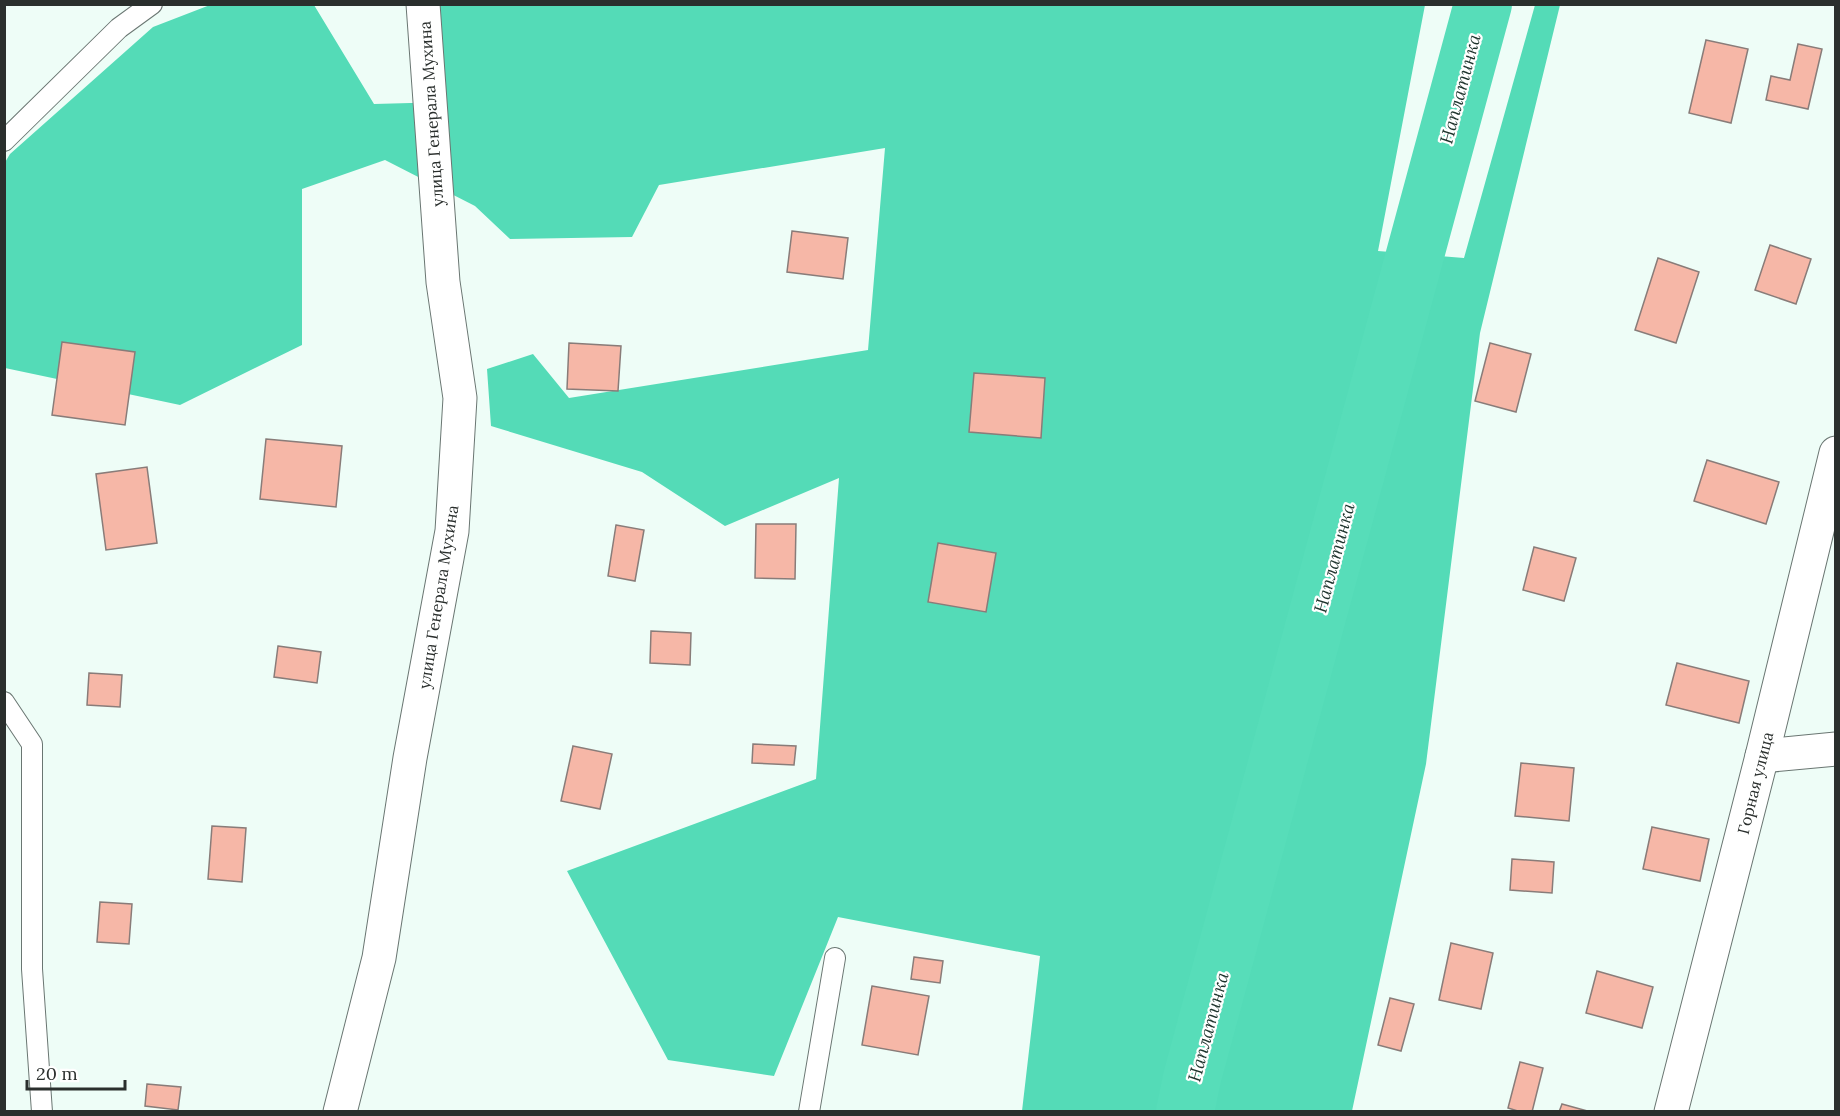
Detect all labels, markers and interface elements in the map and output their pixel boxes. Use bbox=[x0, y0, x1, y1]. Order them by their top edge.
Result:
street label: улица Генерала Мухина bbox=[415, 21, 447, 207]
water label: Наплатинка bbox=[1434, 32, 1486, 146]
water label: Наплатинка bbox=[1308, 501, 1360, 615]
street label: улица Генерала Мухина bbox=[414, 504, 462, 690]
street label: Горная улица bbox=[1733, 730, 1777, 836]
water label: Наплатинка bbox=[1182, 970, 1234, 1084]
scale bar bbox=[27, 1053, 124, 1091]
text: 20 m bbox=[36, 1062, 78, 1085]

